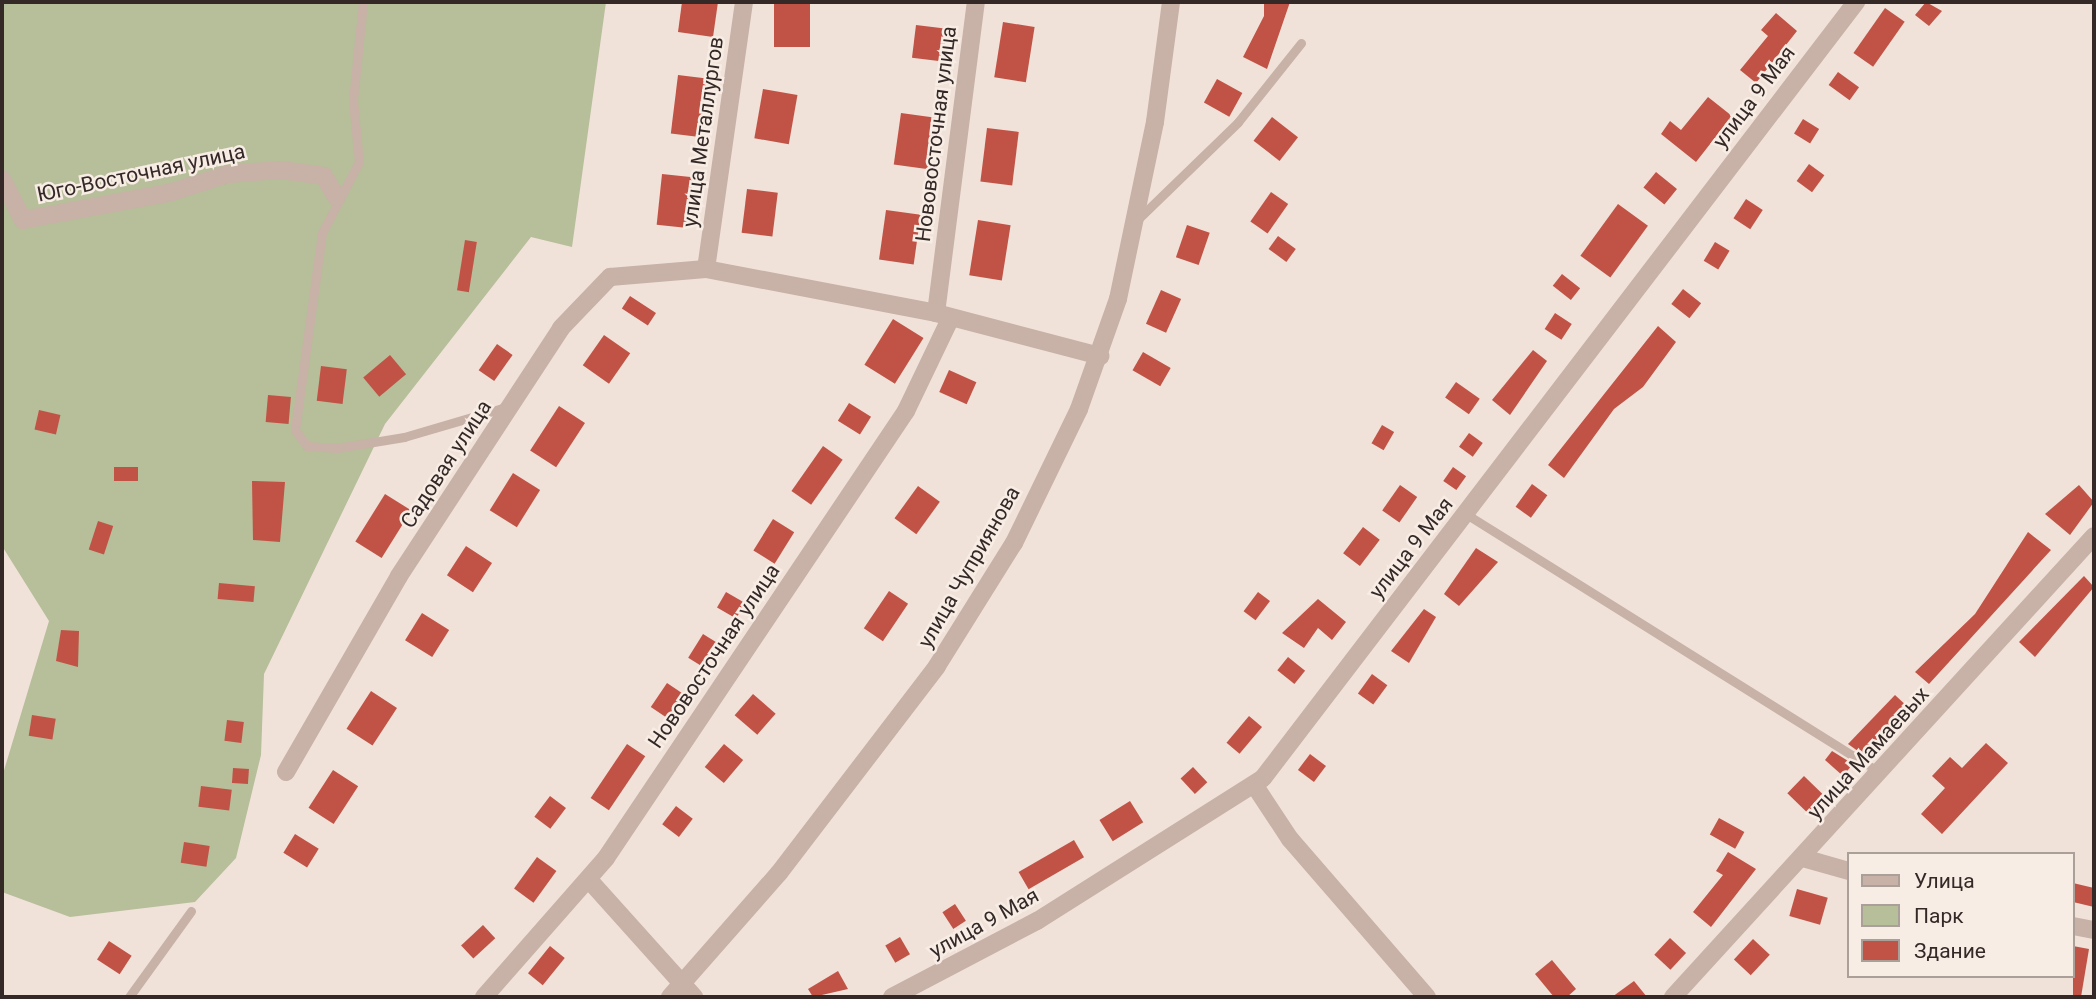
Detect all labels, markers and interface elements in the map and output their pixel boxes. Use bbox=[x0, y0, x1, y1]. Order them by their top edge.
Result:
street label: Нововосточная улица bbox=[910, 25, 962, 243]
street label: улица Металлургов bbox=[677, 35, 729, 229]
street label: улица 9 Мая bbox=[1707, 41, 1801, 153]
street label: Юго-Восточная улица bbox=[35, 139, 247, 207]
street label: Садовая улица bbox=[395, 395, 497, 533]
street label: улица Чуприянова bbox=[913, 482, 1025, 652]
street label: улица 9 Мая bbox=[1364, 493, 1458, 603]
street label: Нововосточная улица bbox=[643, 559, 785, 753]
street label: улица Мамаевых bbox=[1802, 682, 1934, 824]
legend bbox=[1848, 852, 2075, 978]
text: Улица bbox=[1914, 869, 1975, 893]
street label: улица 9 Мая bbox=[925, 883, 1043, 963]
text: Парк bbox=[1914, 904, 1964, 928]
text: Здание bbox=[1914, 939, 1986, 963]

